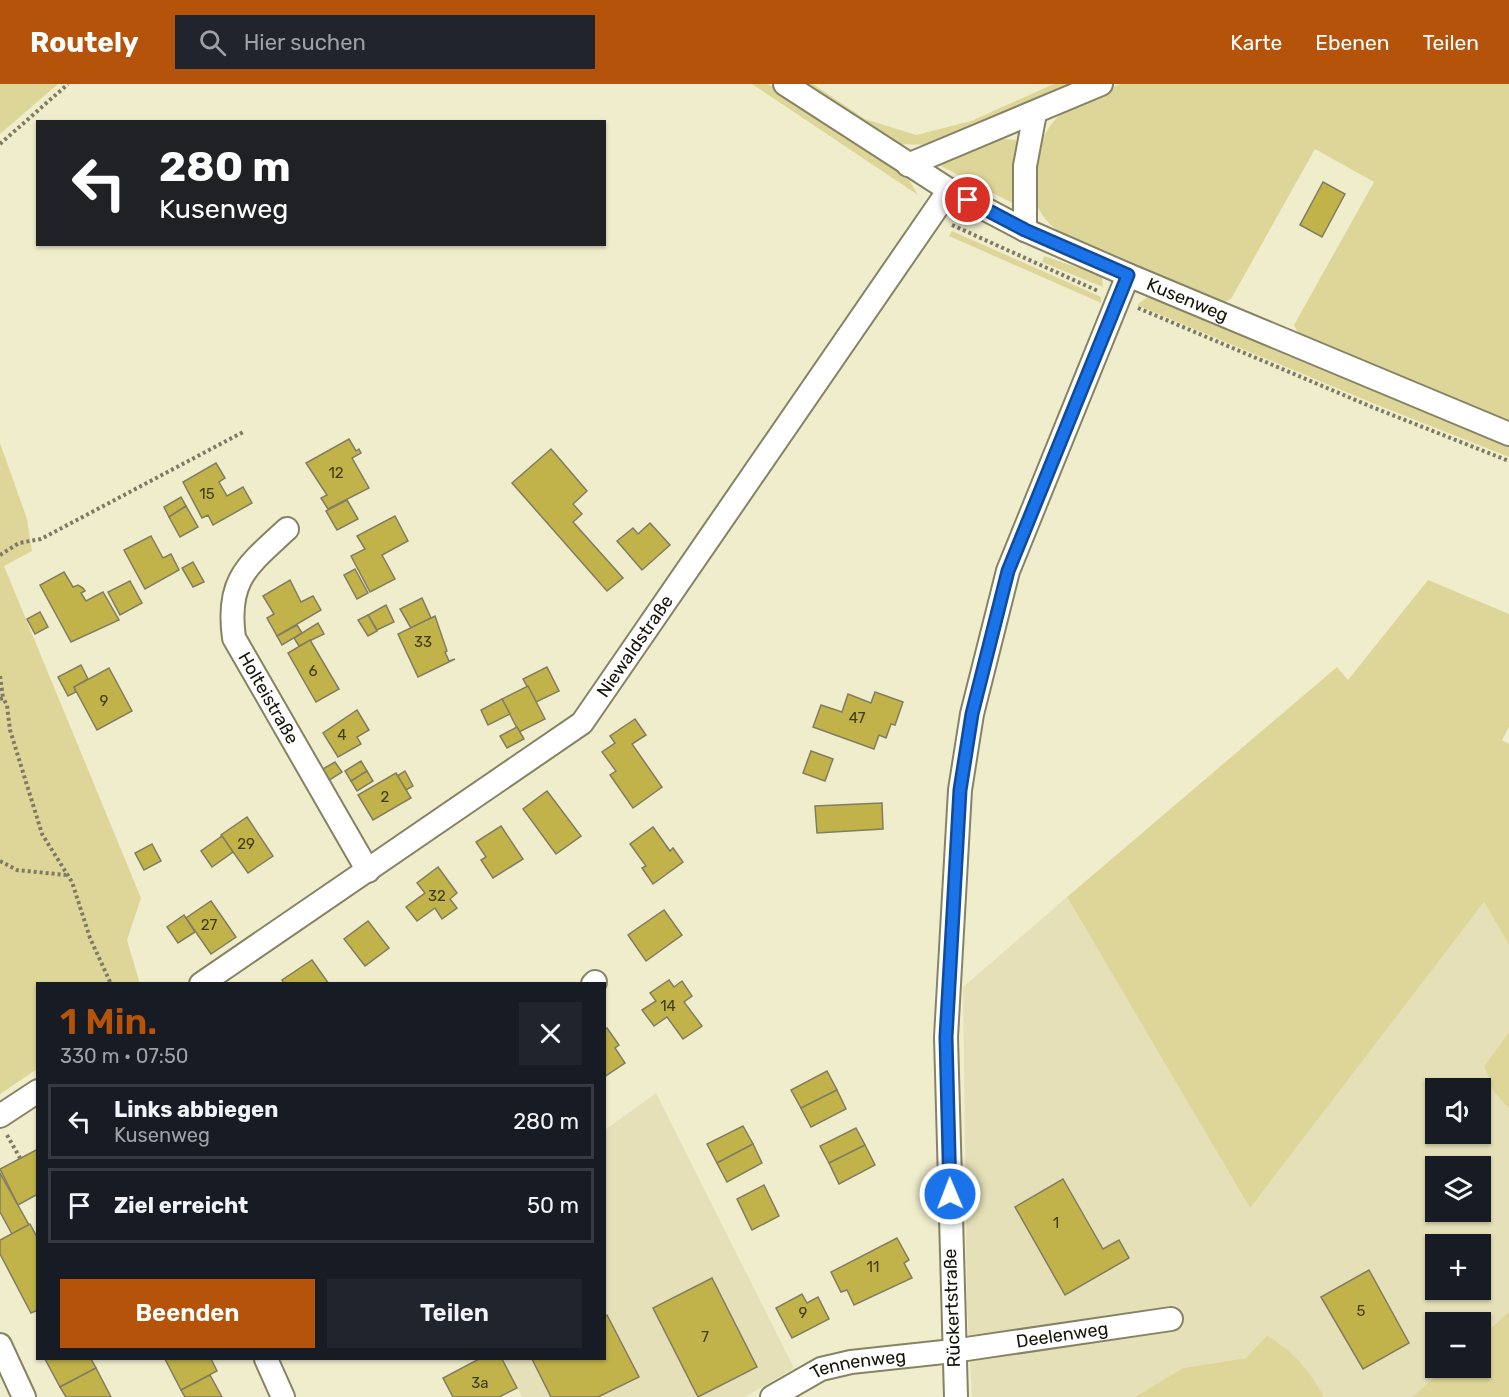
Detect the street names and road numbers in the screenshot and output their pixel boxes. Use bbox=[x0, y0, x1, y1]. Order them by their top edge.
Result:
street label: Kusenweg bbox=[1143, 273, 1232, 327]
street label: Niewaldstraße bbox=[592, 591, 678, 702]
street label: Holteistraße bbox=[233, 648, 304, 748]
street label: Rückertstraße bbox=[939, 1248, 965, 1368]
street label: Deelenweg bbox=[1014, 1317, 1110, 1353]
street label: Tennenweg bbox=[806, 1345, 907, 1384]

